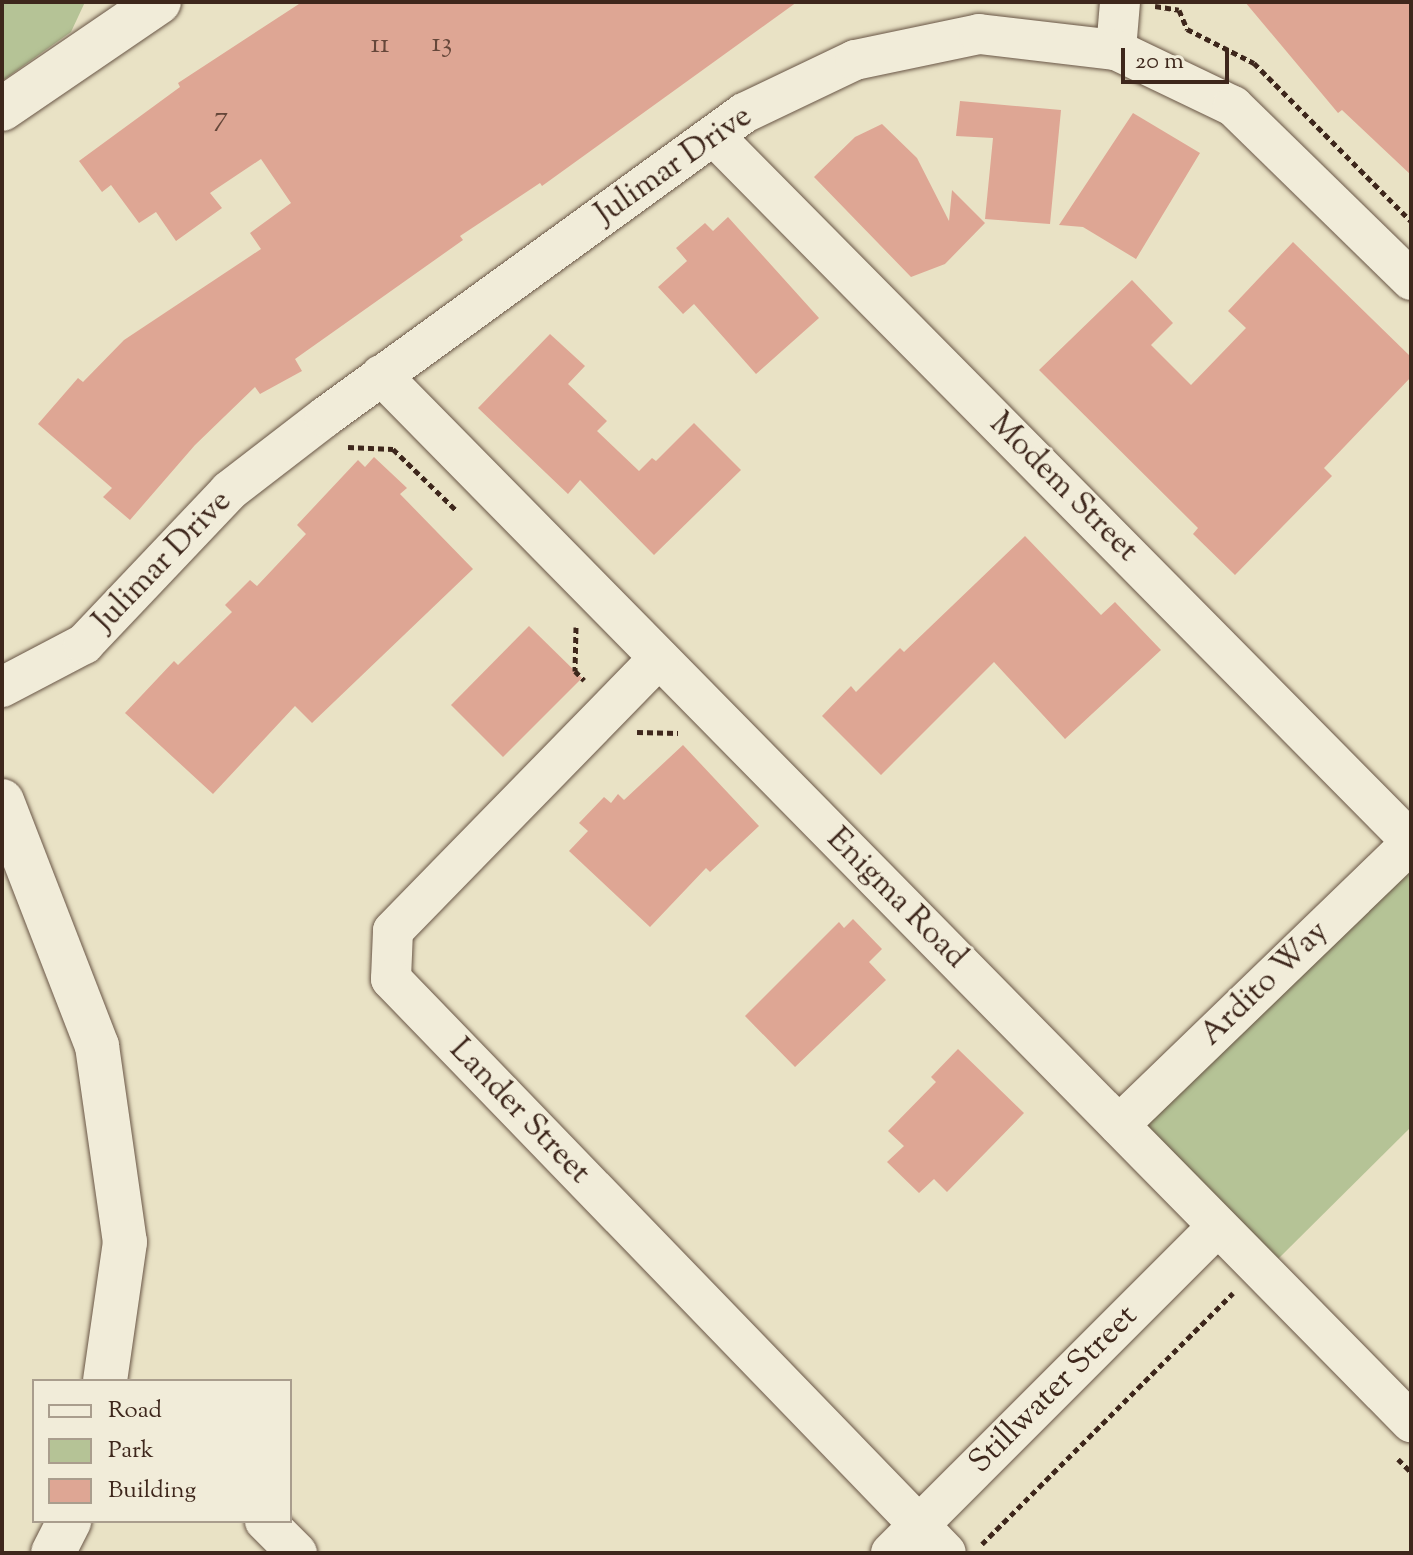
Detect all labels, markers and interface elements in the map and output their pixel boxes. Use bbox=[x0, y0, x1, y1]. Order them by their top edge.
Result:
house number: 13 bbox=[432, 27, 452, 61]
house number: 11 bbox=[370, 28, 390, 62]
scale bar bbox=[1125, 32, 1233, 82]
text: 20 m bbox=[1135, 45, 1184, 79]
street label: Julimar Drive bbox=[588, 98, 760, 234]
house number: 7 bbox=[214, 101, 228, 135]
street label: Modem Street bbox=[980, 405, 1146, 571]
street label: Julimar Drive bbox=[86, 483, 240, 641]
street label: Enigma Road bbox=[818, 821, 974, 977]
street label: Ardito Way bbox=[1193, 913, 1337, 1055]
street label: Lander Street bbox=[440, 1031, 598, 1193]
street label: Stillwater Street bbox=[962, 1298, 1146, 1482]
legend bbox=[32, 1379, 292, 1523]
text: Road bbox=[108, 1394, 162, 1428]
text: Park bbox=[108, 1434, 154, 1468]
text: Building bbox=[108, 1474, 196, 1508]

